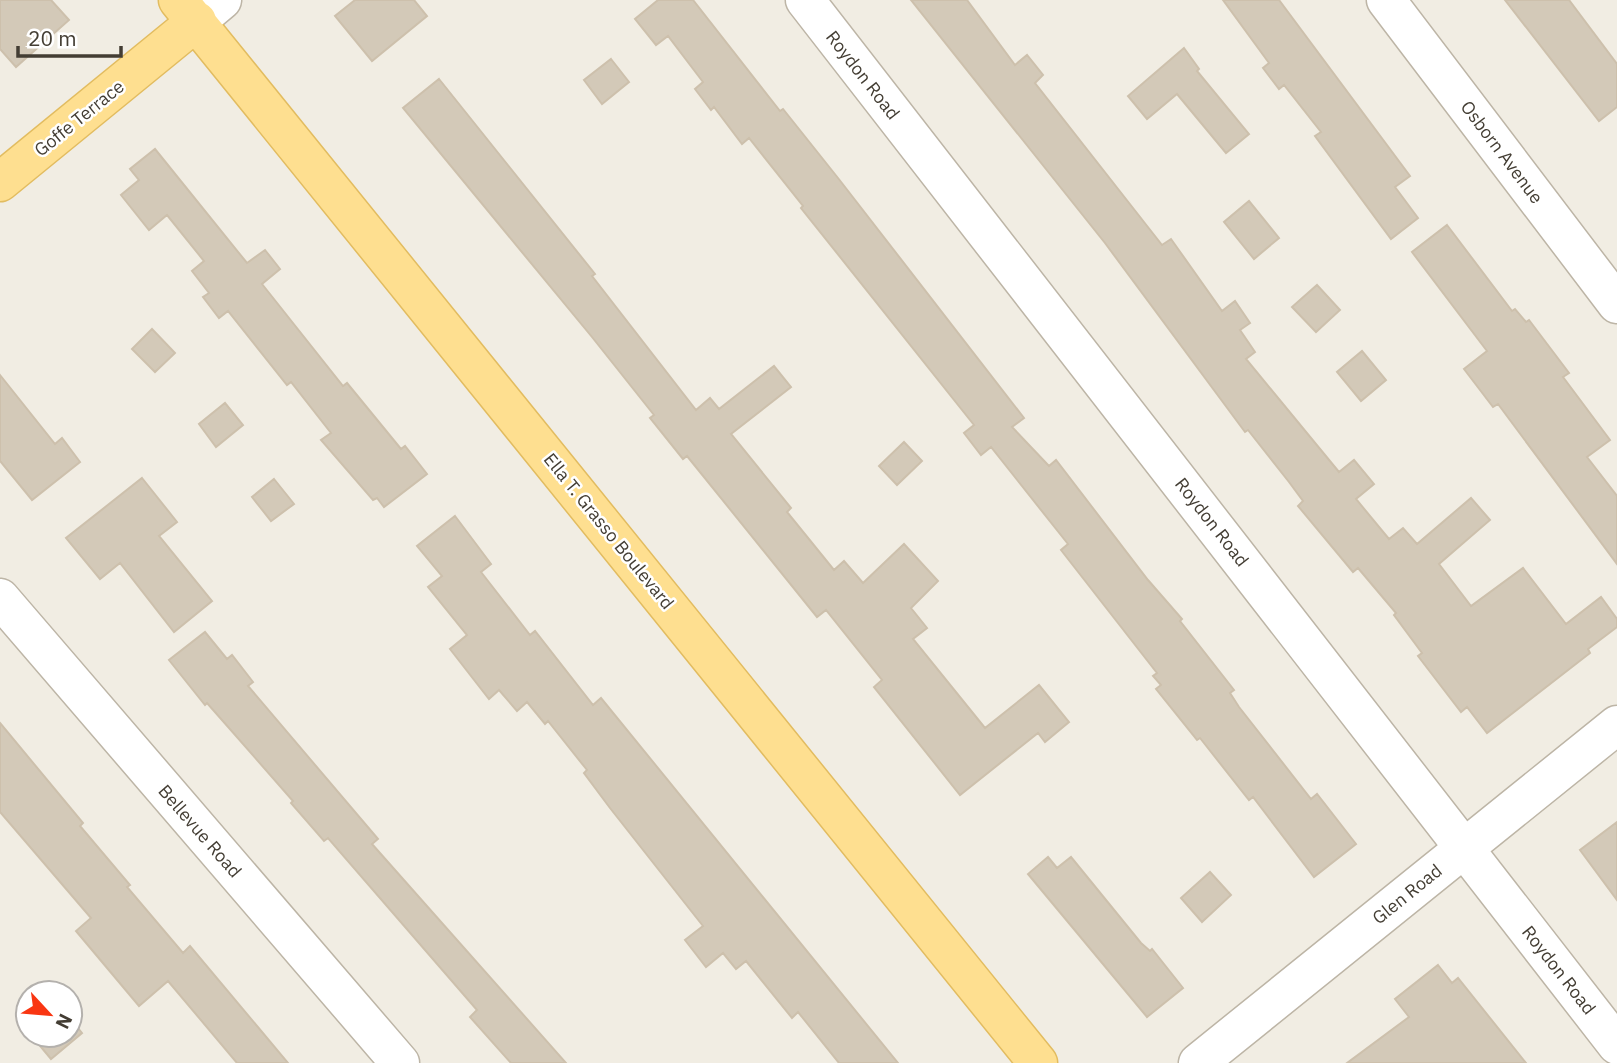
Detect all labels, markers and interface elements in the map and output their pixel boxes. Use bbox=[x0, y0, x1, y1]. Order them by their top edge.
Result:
scale bar bbox=[18, 14, 121, 58]
text: 20 m bbox=[28, 24, 77, 52]
street label: Roydon Road bbox=[821, 26, 905, 124]
street label: Goffe Terrace bbox=[29, 75, 129, 161]
street label: Osborn Avenue bbox=[1456, 96, 1548, 208]
street label: Ella T. Grasso Boulevard bbox=[539, 448, 679, 614]
street label: Roydon Road bbox=[1170, 473, 1254, 571]
street label: Bellevue Road bbox=[153, 780, 247, 882]
street label: Glen Road bbox=[1367, 859, 1447, 929]
street label: Roydon Road bbox=[1517, 921, 1601, 1019]
north arrow bbox=[14, 979, 84, 1049]
text: N bbox=[50, 1010, 78, 1033]

